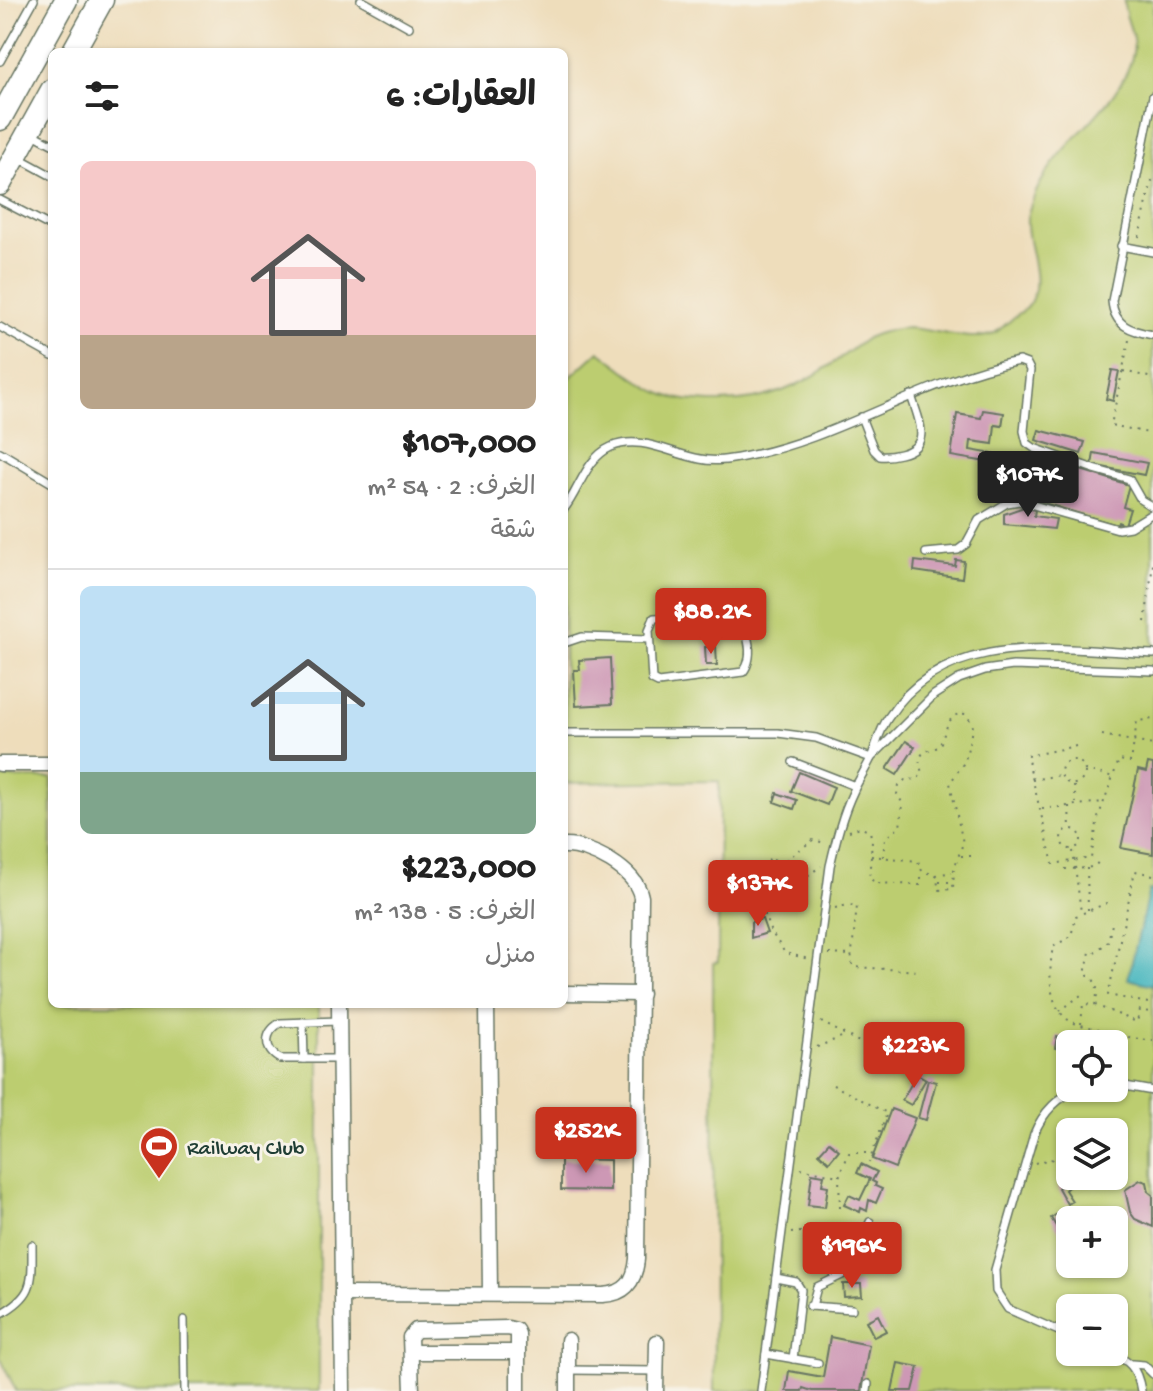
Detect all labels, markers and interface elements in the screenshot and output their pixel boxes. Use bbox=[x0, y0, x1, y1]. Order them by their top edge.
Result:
icon: filters bbox=[80, 74, 124, 118]
text: العقارات: 6 bbox=[386, 79, 536, 119]
icon: home bbox=[236, 213, 380, 357]
text: $107,000 bbox=[401, 425, 536, 465]
pin: $107K bbox=[972, 451, 1084, 519]
text: $107K bbox=[996, 461, 1060, 492]
text: الغرف: 2 · 54 m² bbox=[368, 474, 536, 505]
text: شقة bbox=[491, 517, 536, 548]
pin: $88.2K bbox=[646, 588, 776, 656]
text: $88.2K bbox=[673, 598, 749, 629]
icon: home bbox=[236, 638, 380, 782]
text: $223,000 bbox=[401, 850, 536, 890]
pin: $137K bbox=[702, 860, 814, 928]
text: $137K bbox=[726, 870, 790, 901]
text: الغرف: 5 · 138 m² bbox=[354, 899, 536, 930]
text: منزل bbox=[485, 942, 536, 973]
pin: $223K bbox=[858, 1022, 970, 1090]
map controls bbox=[1056, 1030, 1128, 1366]
button: locate bbox=[1056, 1030, 1128, 1102]
text: $223K bbox=[882, 1032, 947, 1063]
pin: $252K bbox=[530, 1107, 642, 1175]
text: $252K bbox=[553, 1117, 619, 1148]
button: layers bbox=[1056, 1118, 1128, 1190]
sports icon: Railway Club bbox=[138, 1125, 180, 1180]
place label: Railway Club bbox=[187, 1137, 305, 1163]
button: + bbox=[1056, 1206, 1128, 1278]
pin: $196K bbox=[796, 1222, 908, 1290]
text: $196K bbox=[821, 1232, 883, 1263]
button: − bbox=[1056, 1294, 1128, 1366]

